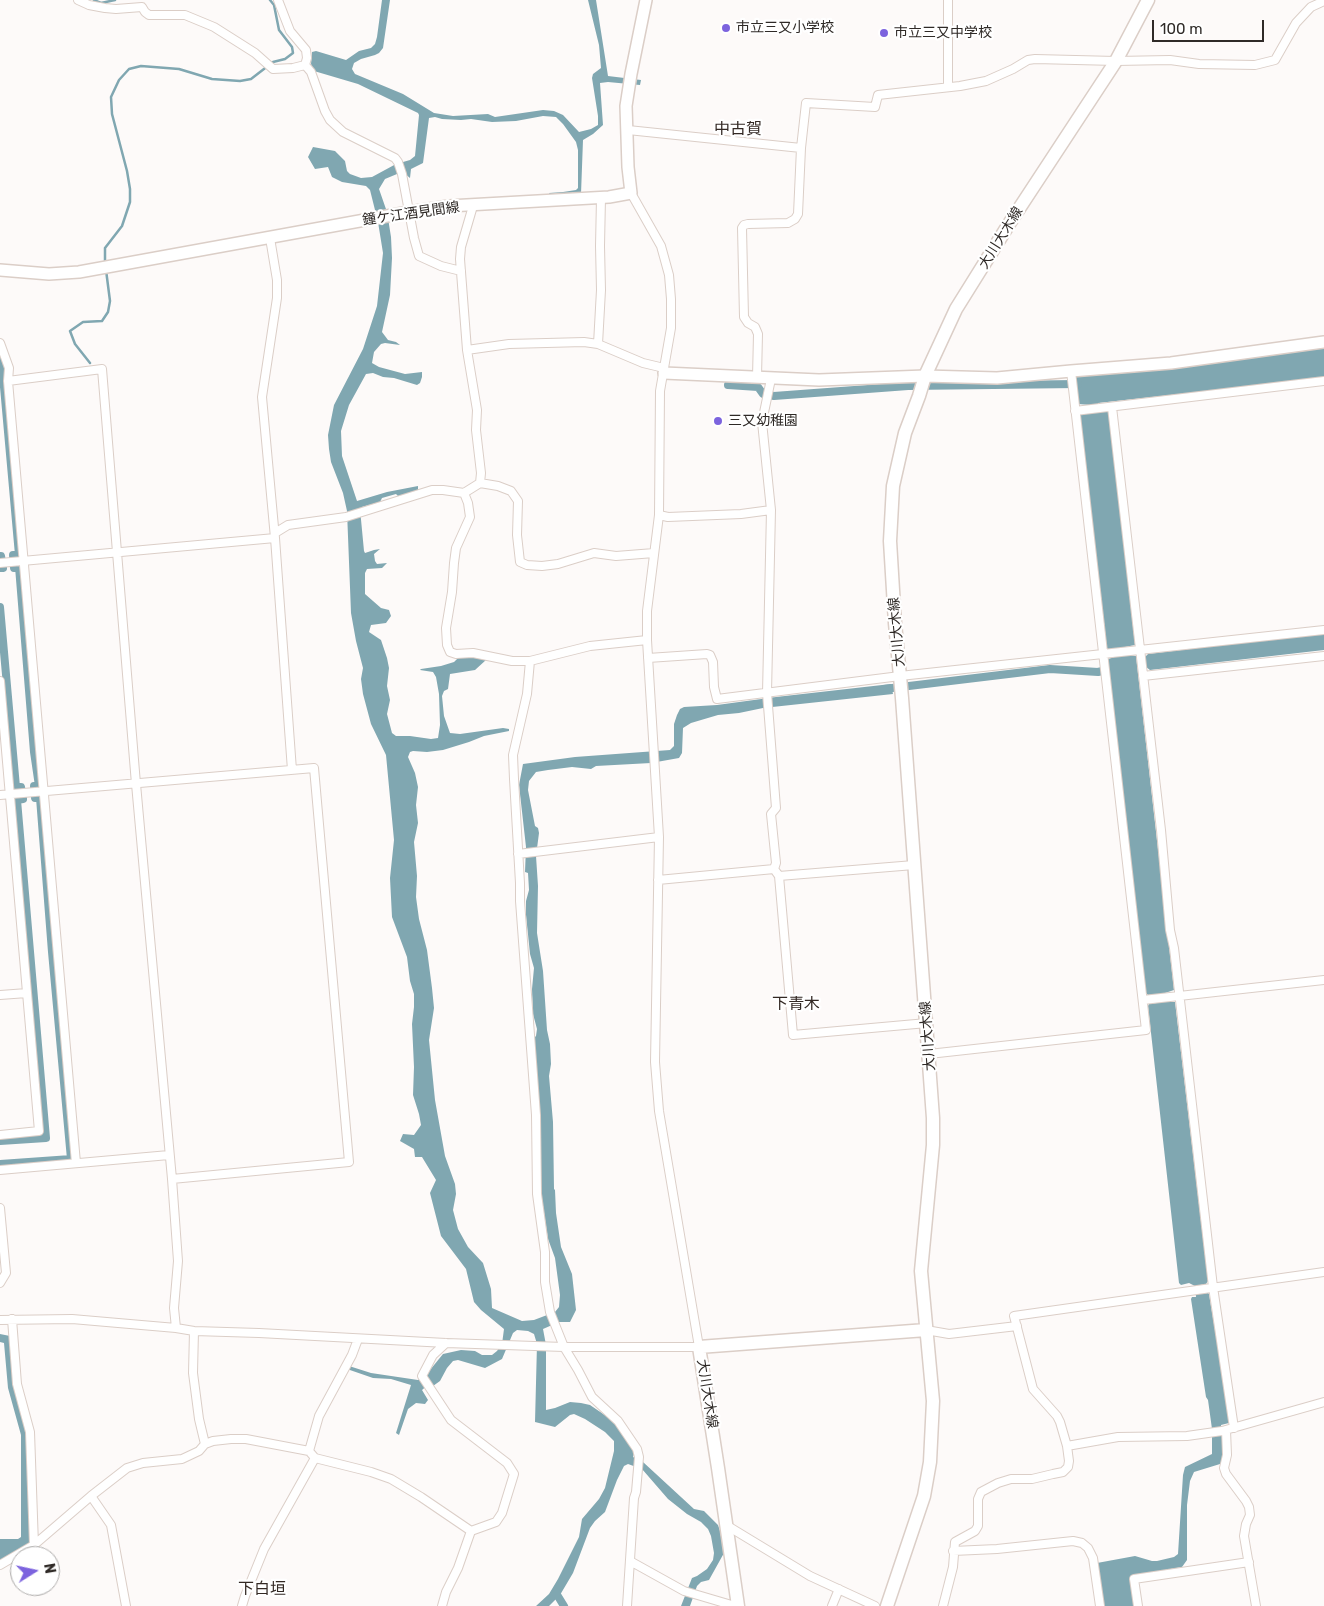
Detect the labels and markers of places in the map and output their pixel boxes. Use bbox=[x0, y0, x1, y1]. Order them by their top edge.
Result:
place label: 市立三又小学校 bbox=[736, 20, 834, 36]
marker: 市立三又小学校 bbox=[720, 22, 732, 34]
place label: 市立三又中学校 bbox=[894, 25, 992, 41]
marker: 市立三又中学校 bbox=[878, 27, 890, 39]
place label: 三又幼稚園 bbox=[728, 413, 798, 429]
marker: 三又幼稚園 bbox=[712, 415, 724, 427]

